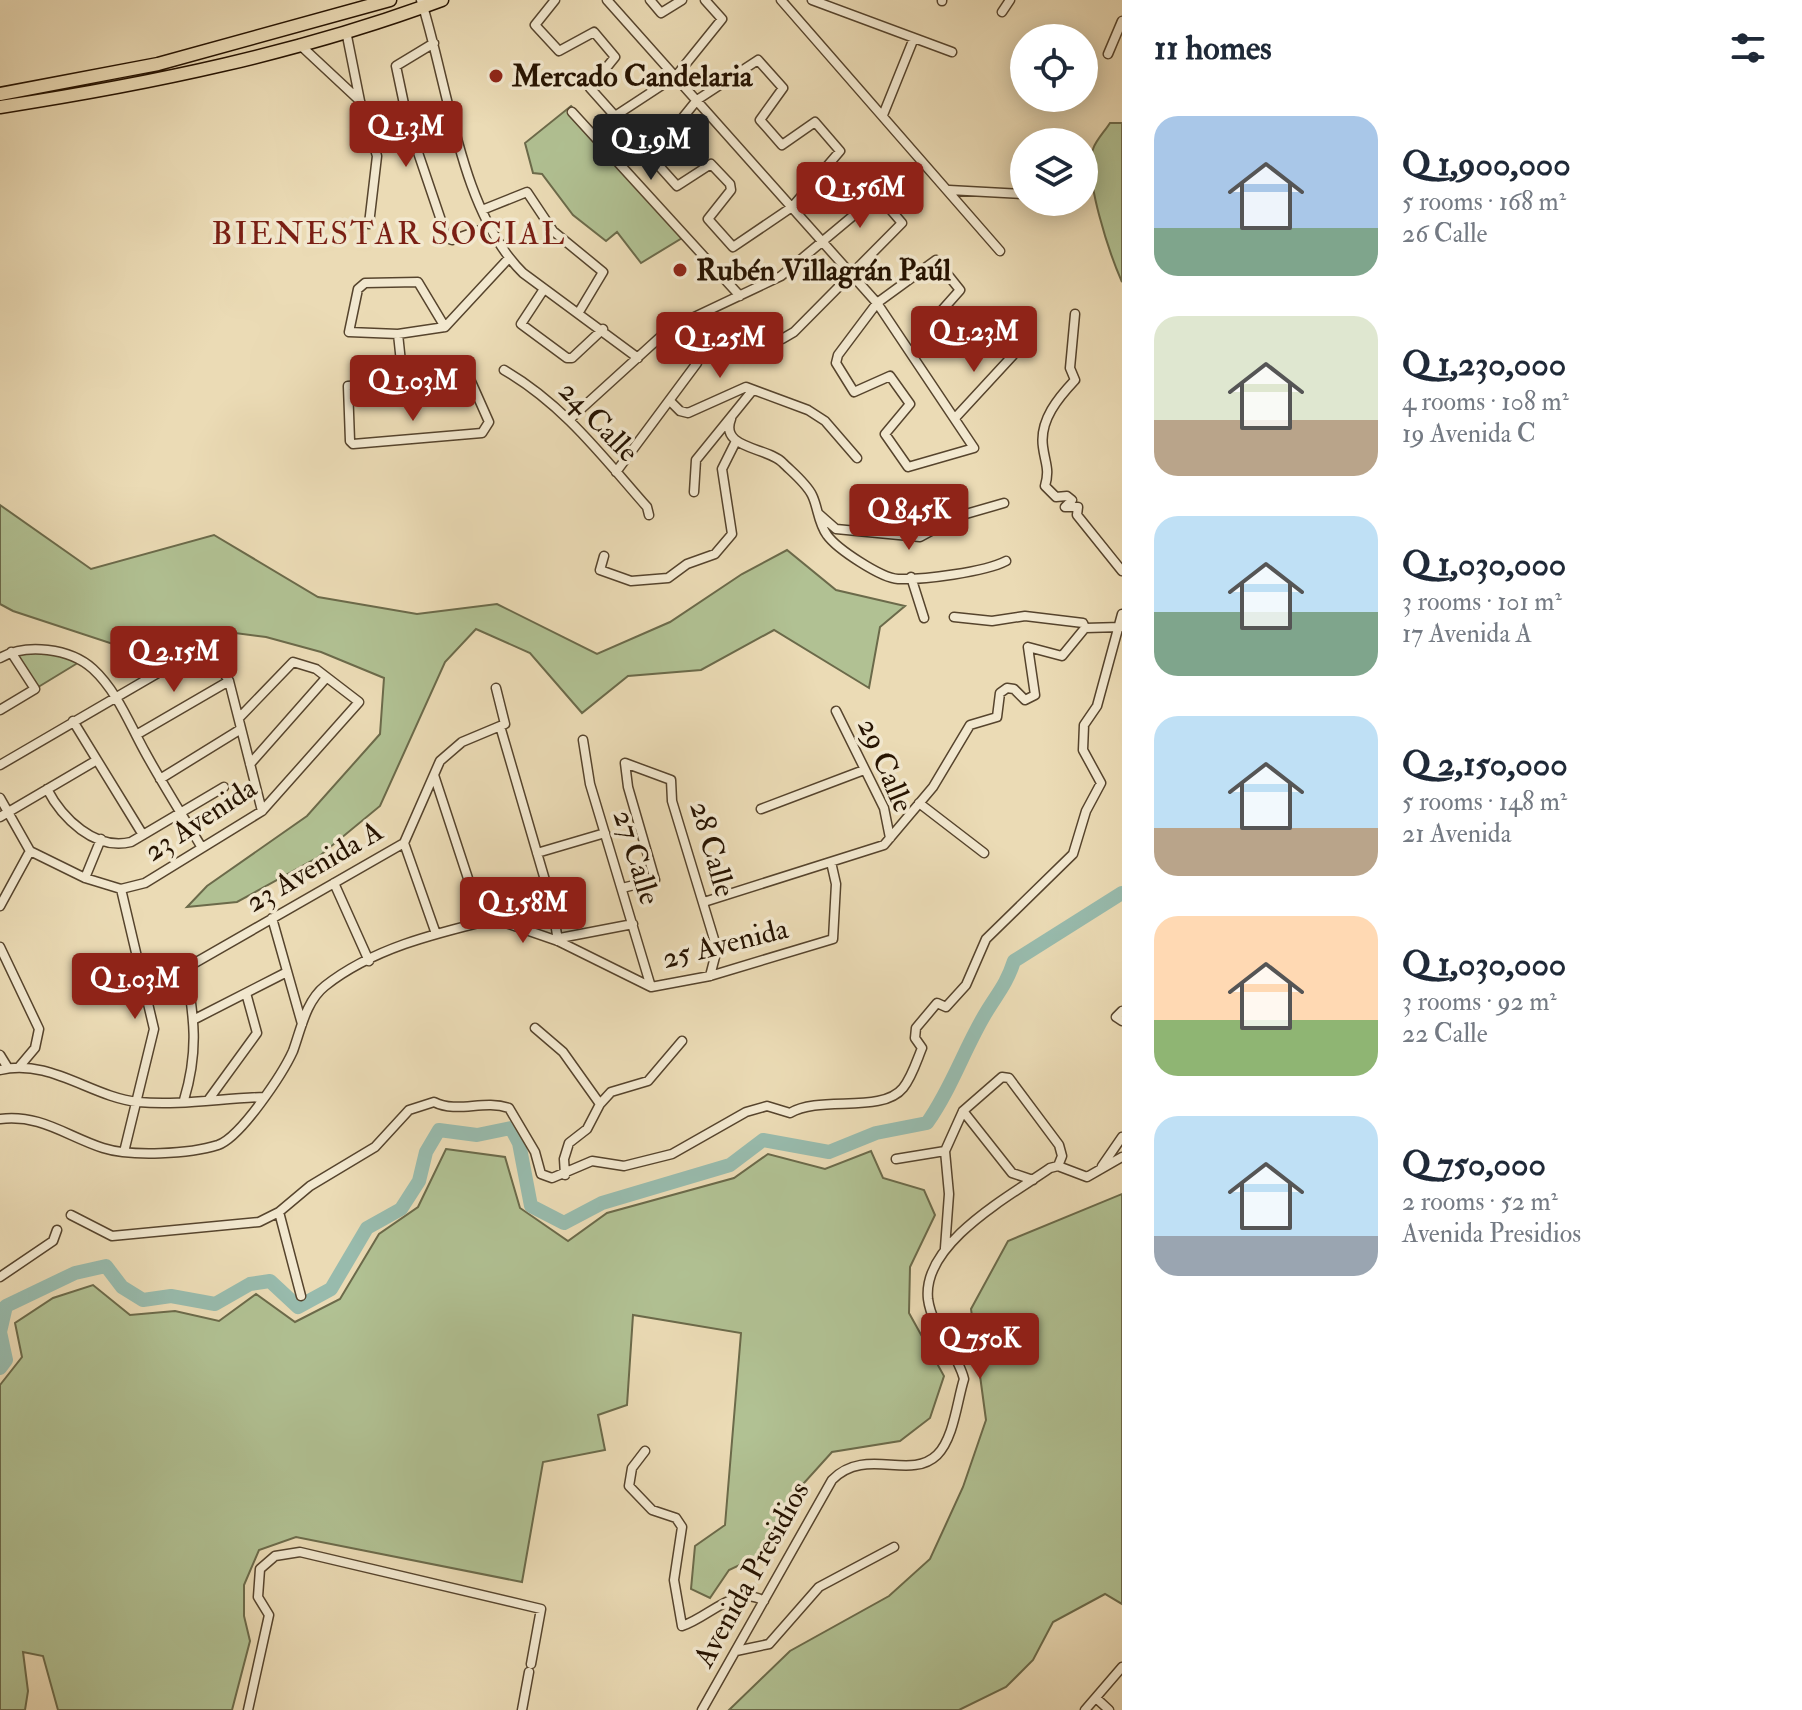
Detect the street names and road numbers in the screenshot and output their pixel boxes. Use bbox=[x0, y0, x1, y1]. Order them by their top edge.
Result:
street label: 24 Calle bbox=[551, 373, 647, 470]
street label: 29 Calle bbox=[849, 712, 922, 818]
street label: 23 Avenida bbox=[137, 769, 264, 870]
street label: 28 Calle bbox=[681, 797, 744, 901]
street label: 27 Calle bbox=[605, 805, 668, 909]
street label: 23 Avenida A bbox=[239, 812, 389, 921]
street label: 25 Avenida bbox=[658, 910, 793, 977]
street label: Avenida Presidios bbox=[685, 1475, 818, 1674]

